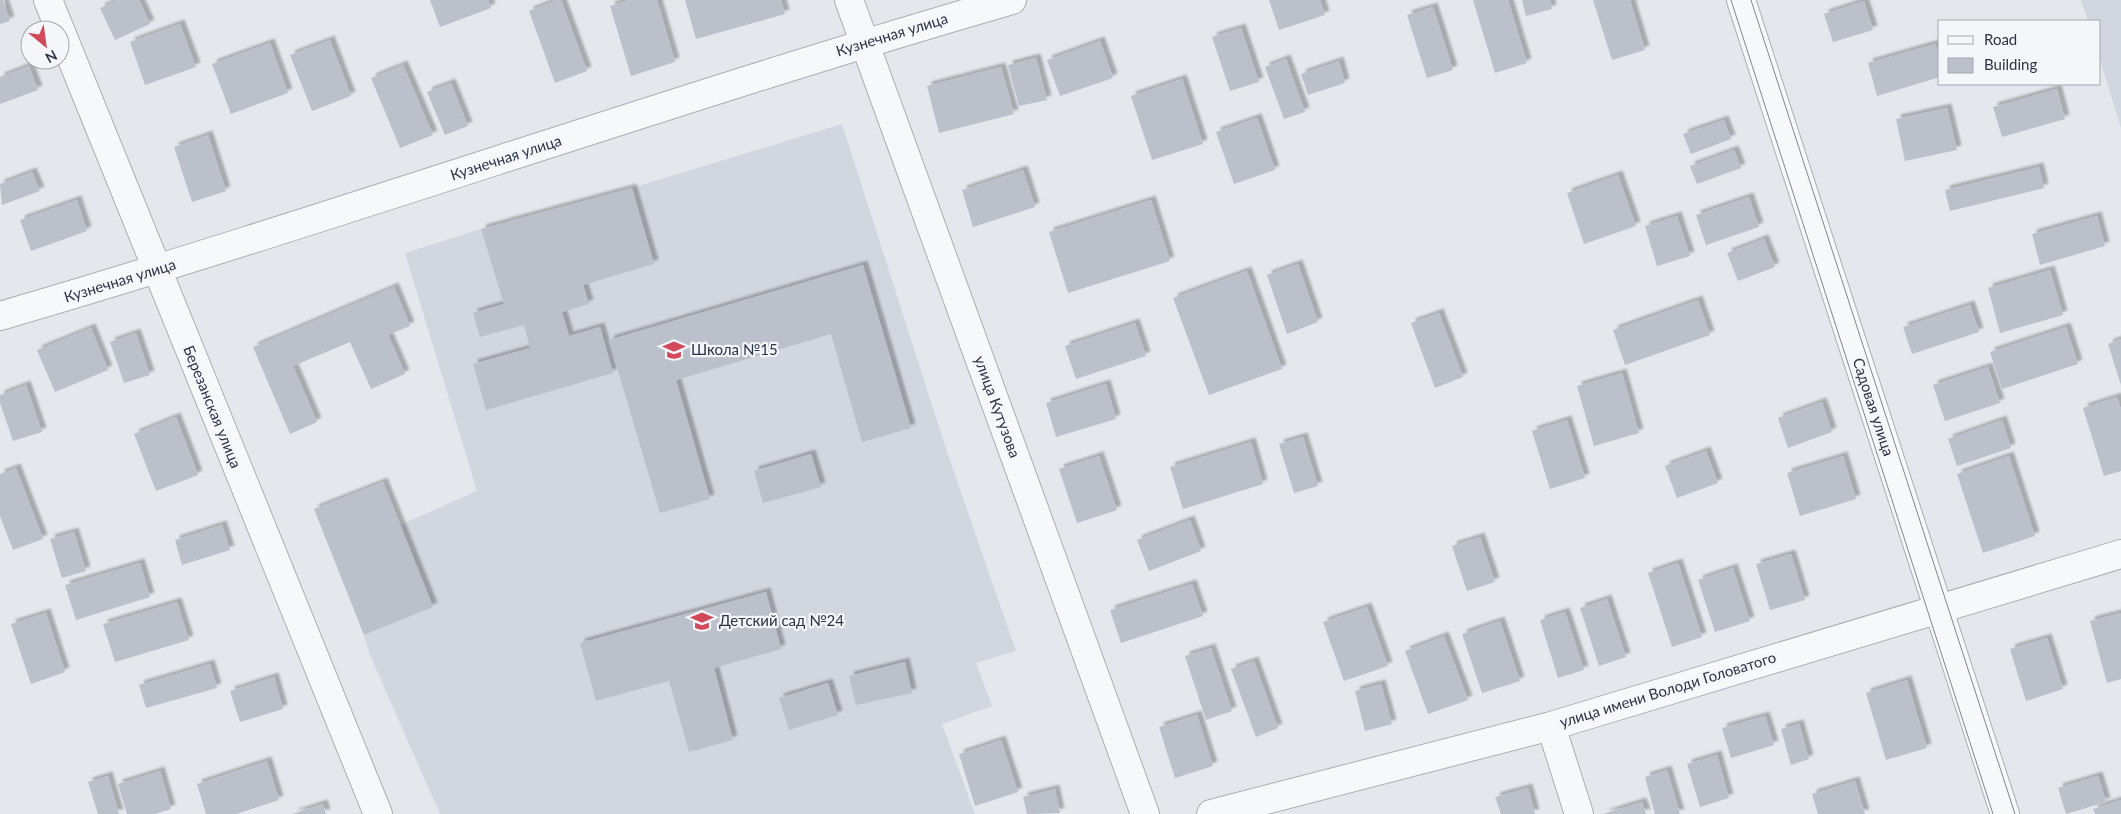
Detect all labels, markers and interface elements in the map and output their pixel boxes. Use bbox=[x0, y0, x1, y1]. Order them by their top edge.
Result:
street label: Кузнечная улица bbox=[834, 8, 950, 60]
north arrow bbox=[20, 20, 70, 70]
legend bbox=[1938, 20, 2101, 85]
text: Road bbox=[1984, 30, 2017, 48]
text: N bbox=[43, 47, 60, 67]
text: Building bbox=[1984, 55, 2037, 73]
street label: Кузнечная улица bbox=[448, 131, 564, 184]
street label: Кузнечная улица bbox=[62, 254, 178, 306]
school or university icon: Школа №15 bbox=[661, 337, 687, 363]
place label: Школа №15 bbox=[691, 340, 778, 358]
street label: Березанская улица bbox=[180, 343, 246, 471]
street label: улица Кутузова bbox=[971, 353, 1025, 460]
street label: Садовая улица bbox=[1850, 355, 1898, 458]
school or university icon: Детский сад №24 bbox=[689, 608, 715, 634]
place label: Детский сад №24 bbox=[719, 611, 844, 629]
street label: улица имени Володи Головатого bbox=[1557, 647, 1778, 731]

